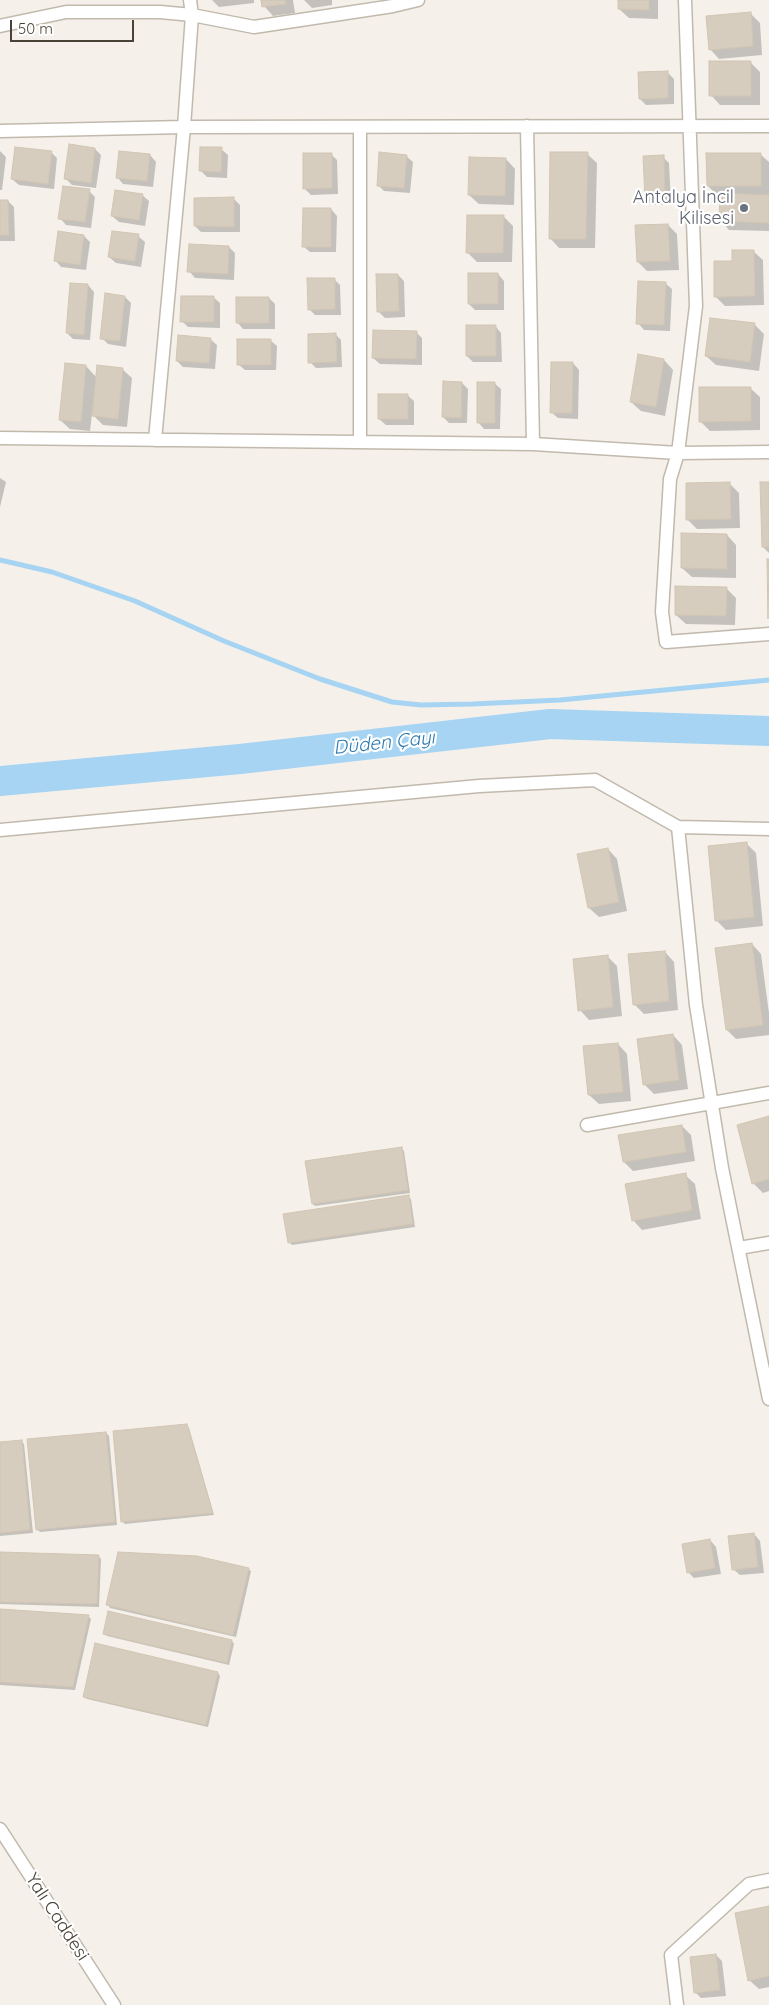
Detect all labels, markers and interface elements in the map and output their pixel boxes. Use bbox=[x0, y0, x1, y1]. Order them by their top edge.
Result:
scale bar bbox=[12, 10, 136, 42]
text: 50 m bbox=[18, 19, 53, 38]
place label: Antalya İncil Kilisesi bbox=[633, 187, 734, 230]
marker: Antalya İncil Kilisesi bbox=[738, 202, 750, 214]
water label: Düden Çayı bbox=[332, 726, 436, 760]
street label: Yalı Caddesi bbox=[21, 1869, 93, 1965]

